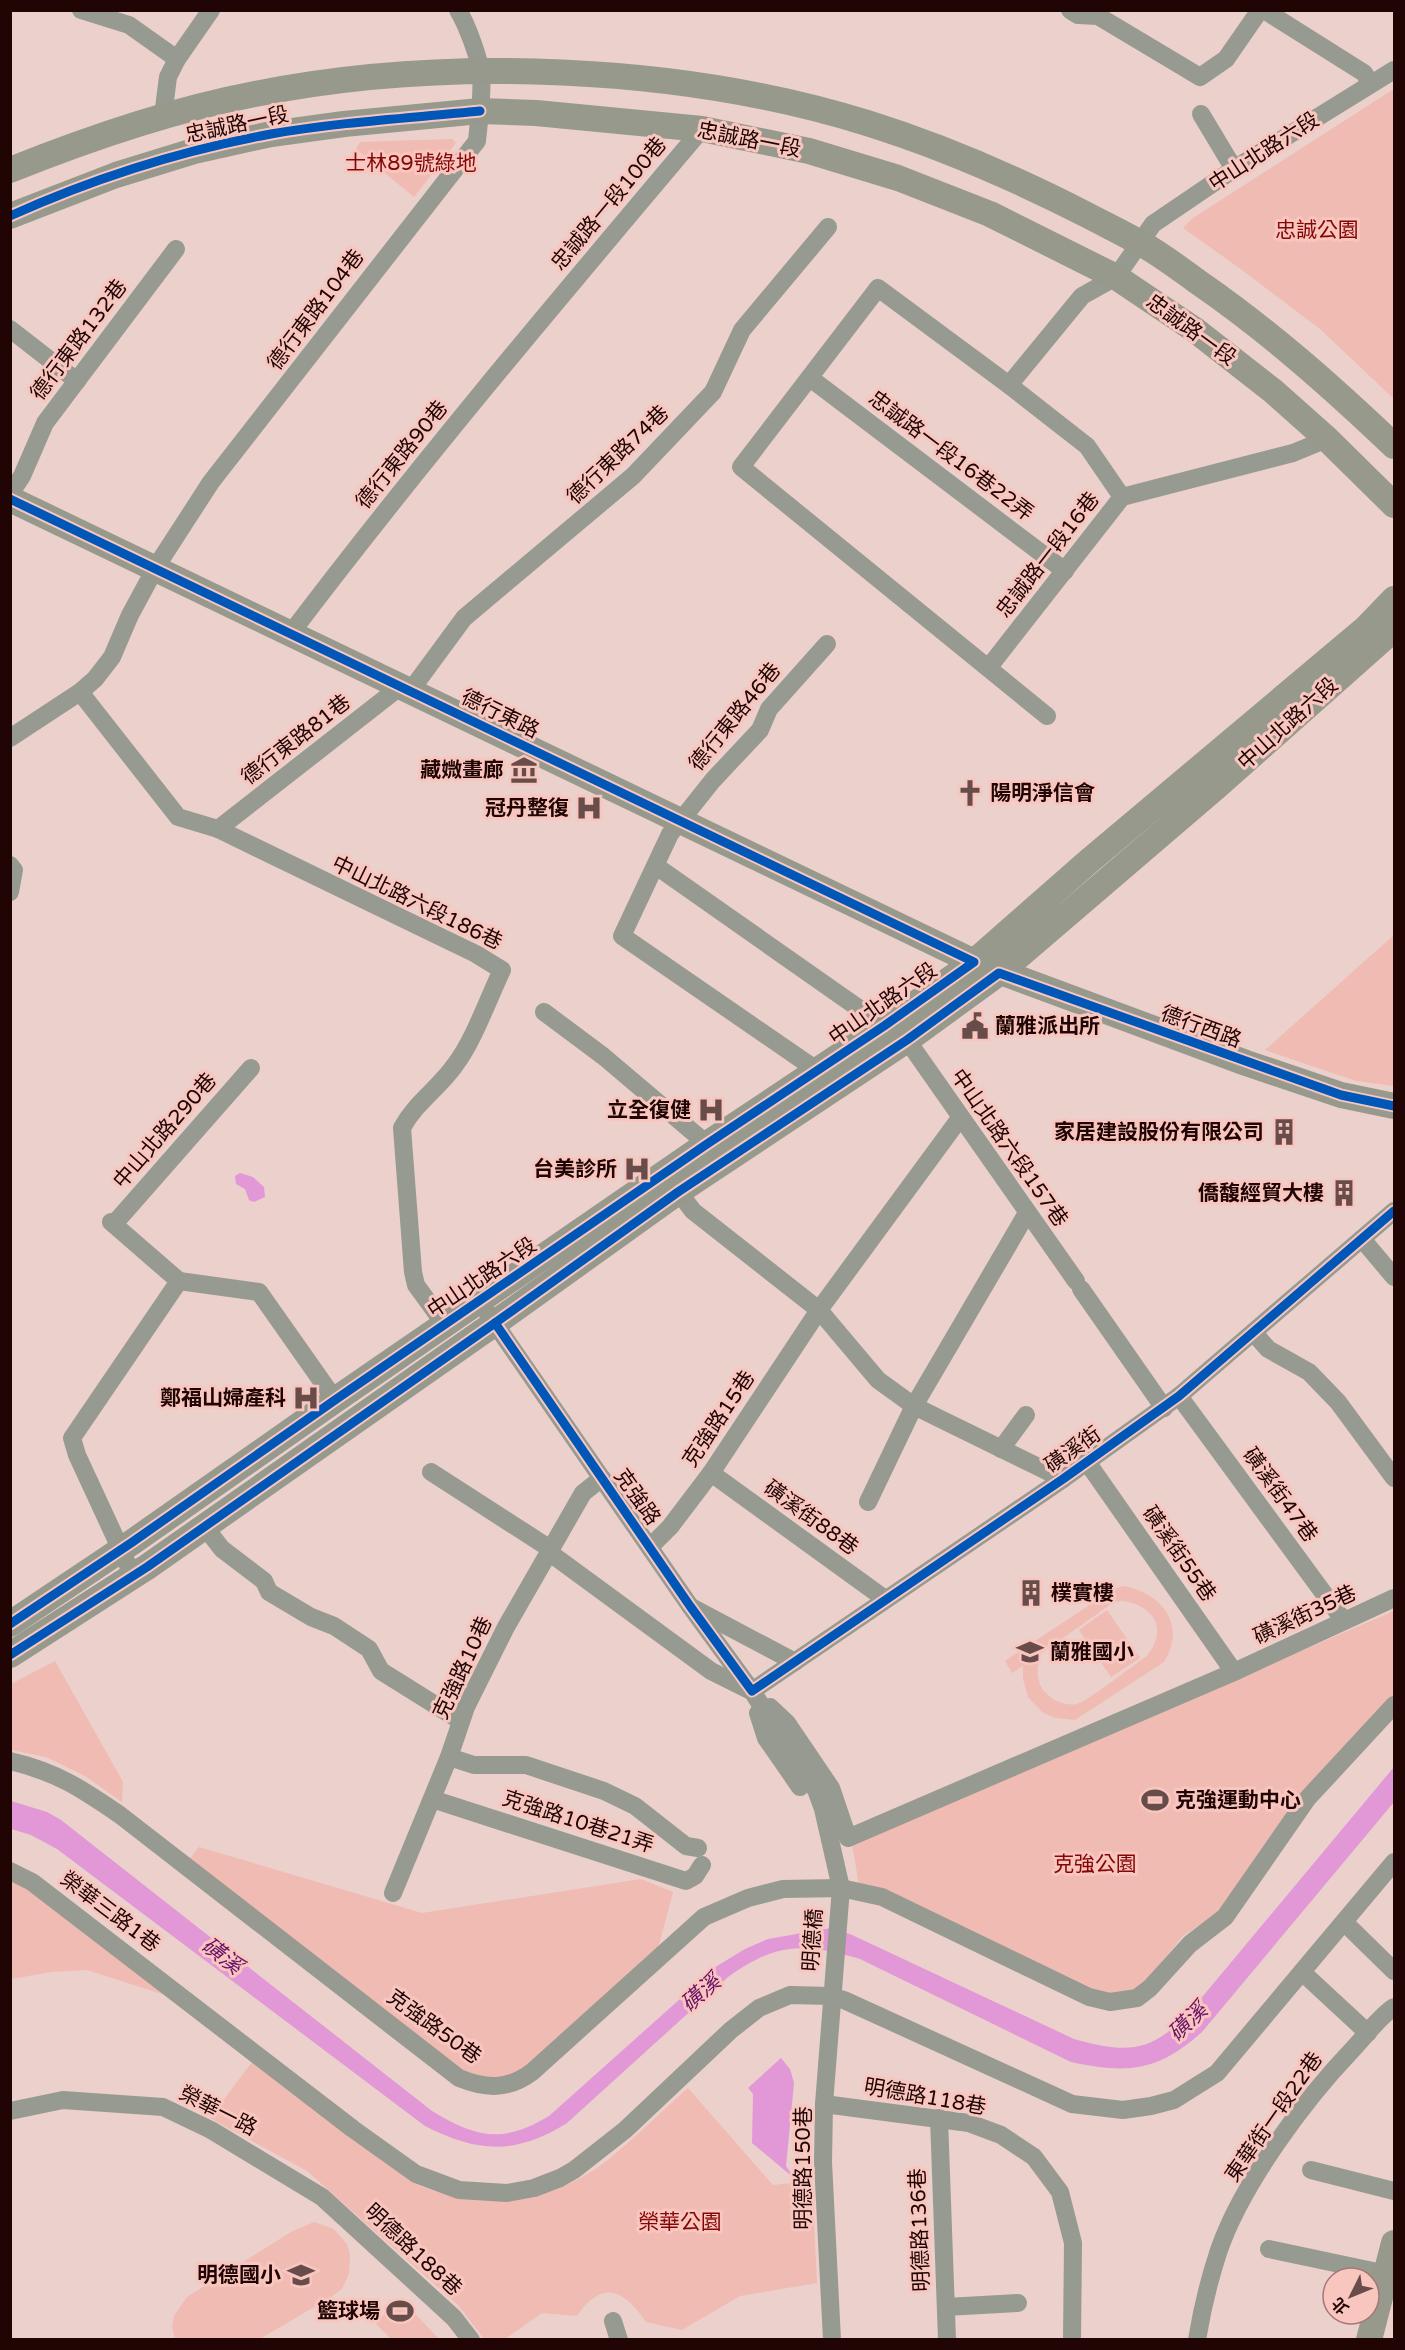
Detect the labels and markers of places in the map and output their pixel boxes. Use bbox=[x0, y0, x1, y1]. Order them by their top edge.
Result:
museum icon: 藏媺畫廊 bbox=[509, 755, 539, 785]
place label: 藏媺畫廊 bbox=[420, 758, 504, 783]
church icon: 陽明淨信會 bbox=[955, 778, 985, 808]
place label: 陽明淨信會 bbox=[990, 781, 1095, 806]
hospital icon: 冠丹整復 bbox=[574, 793, 604, 823]
place label: 冠丹整復 bbox=[485, 796, 569, 821]
public building icon: 蘭雅派出所 bbox=[960, 1011, 990, 1041]
place label: 蘭雅派出所 bbox=[995, 1014, 1100, 1039]
hospital icon: 立全復健 bbox=[696, 1095, 726, 1125]
place label: 立全復健 bbox=[607, 1098, 691, 1123]
building icon: 家居建設股份有限公司 bbox=[1269, 1117, 1299, 1147]
place label: 家居建設股份有限公司 bbox=[1054, 1120, 1264, 1145]
hospital icon: 台美診所 bbox=[622, 1154, 652, 1184]
place label: 台美診所 bbox=[533, 1157, 617, 1182]
building icon: 僑馥經貿大樓 bbox=[1329, 1178, 1359, 1208]
place label: 僑馥經貿大樓 bbox=[1198, 1181, 1324, 1206]
hospital icon: 鄭福山婦產科 bbox=[291, 1383, 321, 1413]
place label: 鄭福山婦產科 bbox=[160, 1386, 286, 1411]
building icon: 樸實樓 bbox=[1016, 1578, 1046, 1608]
place label: 樸實樓 bbox=[1051, 1581, 1114, 1606]
school or university icon: 蘭雅國小 bbox=[1015, 1637, 1045, 1667]
place label: 蘭雅國小 bbox=[1050, 1640, 1134, 1665]
sports icon: 克強運動中心 bbox=[1140, 1785, 1170, 1815]
place label: 克強運動中心 bbox=[1175, 1788, 1301, 1813]
school or university icon: 明德國小 bbox=[286, 2260, 316, 2290]
place label: 明德國小 bbox=[197, 2263, 281, 2288]
sports icon: 籃球場 bbox=[385, 2296, 415, 2326]
place label: 籃球場 bbox=[317, 2299, 380, 2324]

